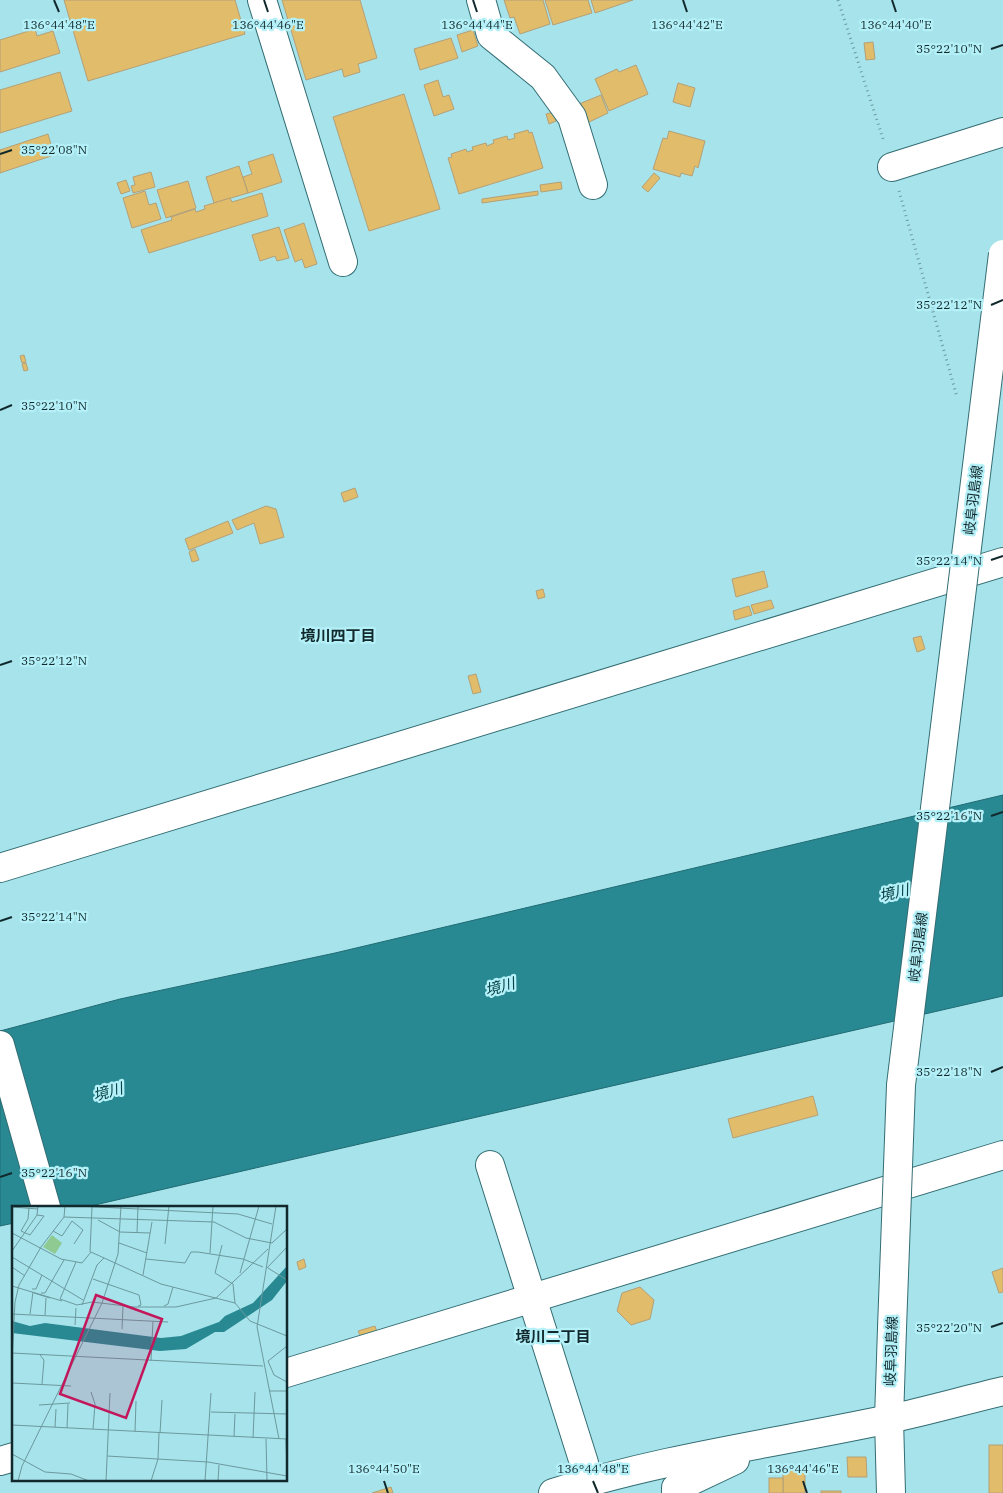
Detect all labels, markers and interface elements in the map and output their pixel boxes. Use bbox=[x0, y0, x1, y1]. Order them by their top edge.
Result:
text: 136°44'48"E bbox=[23, 17, 95, 32]
text: 136°44'46"E bbox=[232, 17, 304, 32]
text: 136°44'44"E bbox=[441, 17, 513, 32]
text: 136°44'42"E bbox=[651, 17, 723, 32]
text: 136°44'40"E bbox=[860, 17, 932, 32]
text: 35°22'10"N bbox=[916, 41, 982, 56]
text: 35°22'08"N bbox=[21, 142, 87, 157]
text: 35°22'12"N bbox=[916, 297, 982, 312]
text: 35°22'10"N bbox=[21, 398, 87, 413]
street label: 岐阜羽島線 bbox=[960, 464, 986, 536]
text: 35°22'14"N bbox=[916, 553, 982, 568]
district label: 境川四丁目 bbox=[300, 626, 376, 645]
text: 35°22'12"N bbox=[21, 653, 87, 668]
text: 35°22'16"N bbox=[916, 808, 982, 823]
water label: 境川 bbox=[877, 879, 913, 905]
text: 35°22'14"N bbox=[21, 909, 87, 924]
street label: 岐阜羽島線 bbox=[905, 911, 931, 983]
water label: 境川 bbox=[483, 973, 519, 1000]
text: 35°22'18"N bbox=[916, 1064, 982, 1079]
water label: 境川 bbox=[91, 1078, 127, 1105]
text: 35°22'16"N bbox=[21, 1165, 87, 1180]
inset map bbox=[12, 1206, 288, 1480]
street label: 岐阜羽島線 bbox=[881, 1316, 901, 1386]
text: 35°22'20"N bbox=[916, 1320, 982, 1335]
district label: 境川二丁目 bbox=[515, 1327, 591, 1346]
text: 136°44'50"E bbox=[348, 1461, 420, 1476]
text: 136°44'48"E bbox=[557, 1461, 629, 1476]
text: 136°44'46"E bbox=[767, 1461, 839, 1476]

